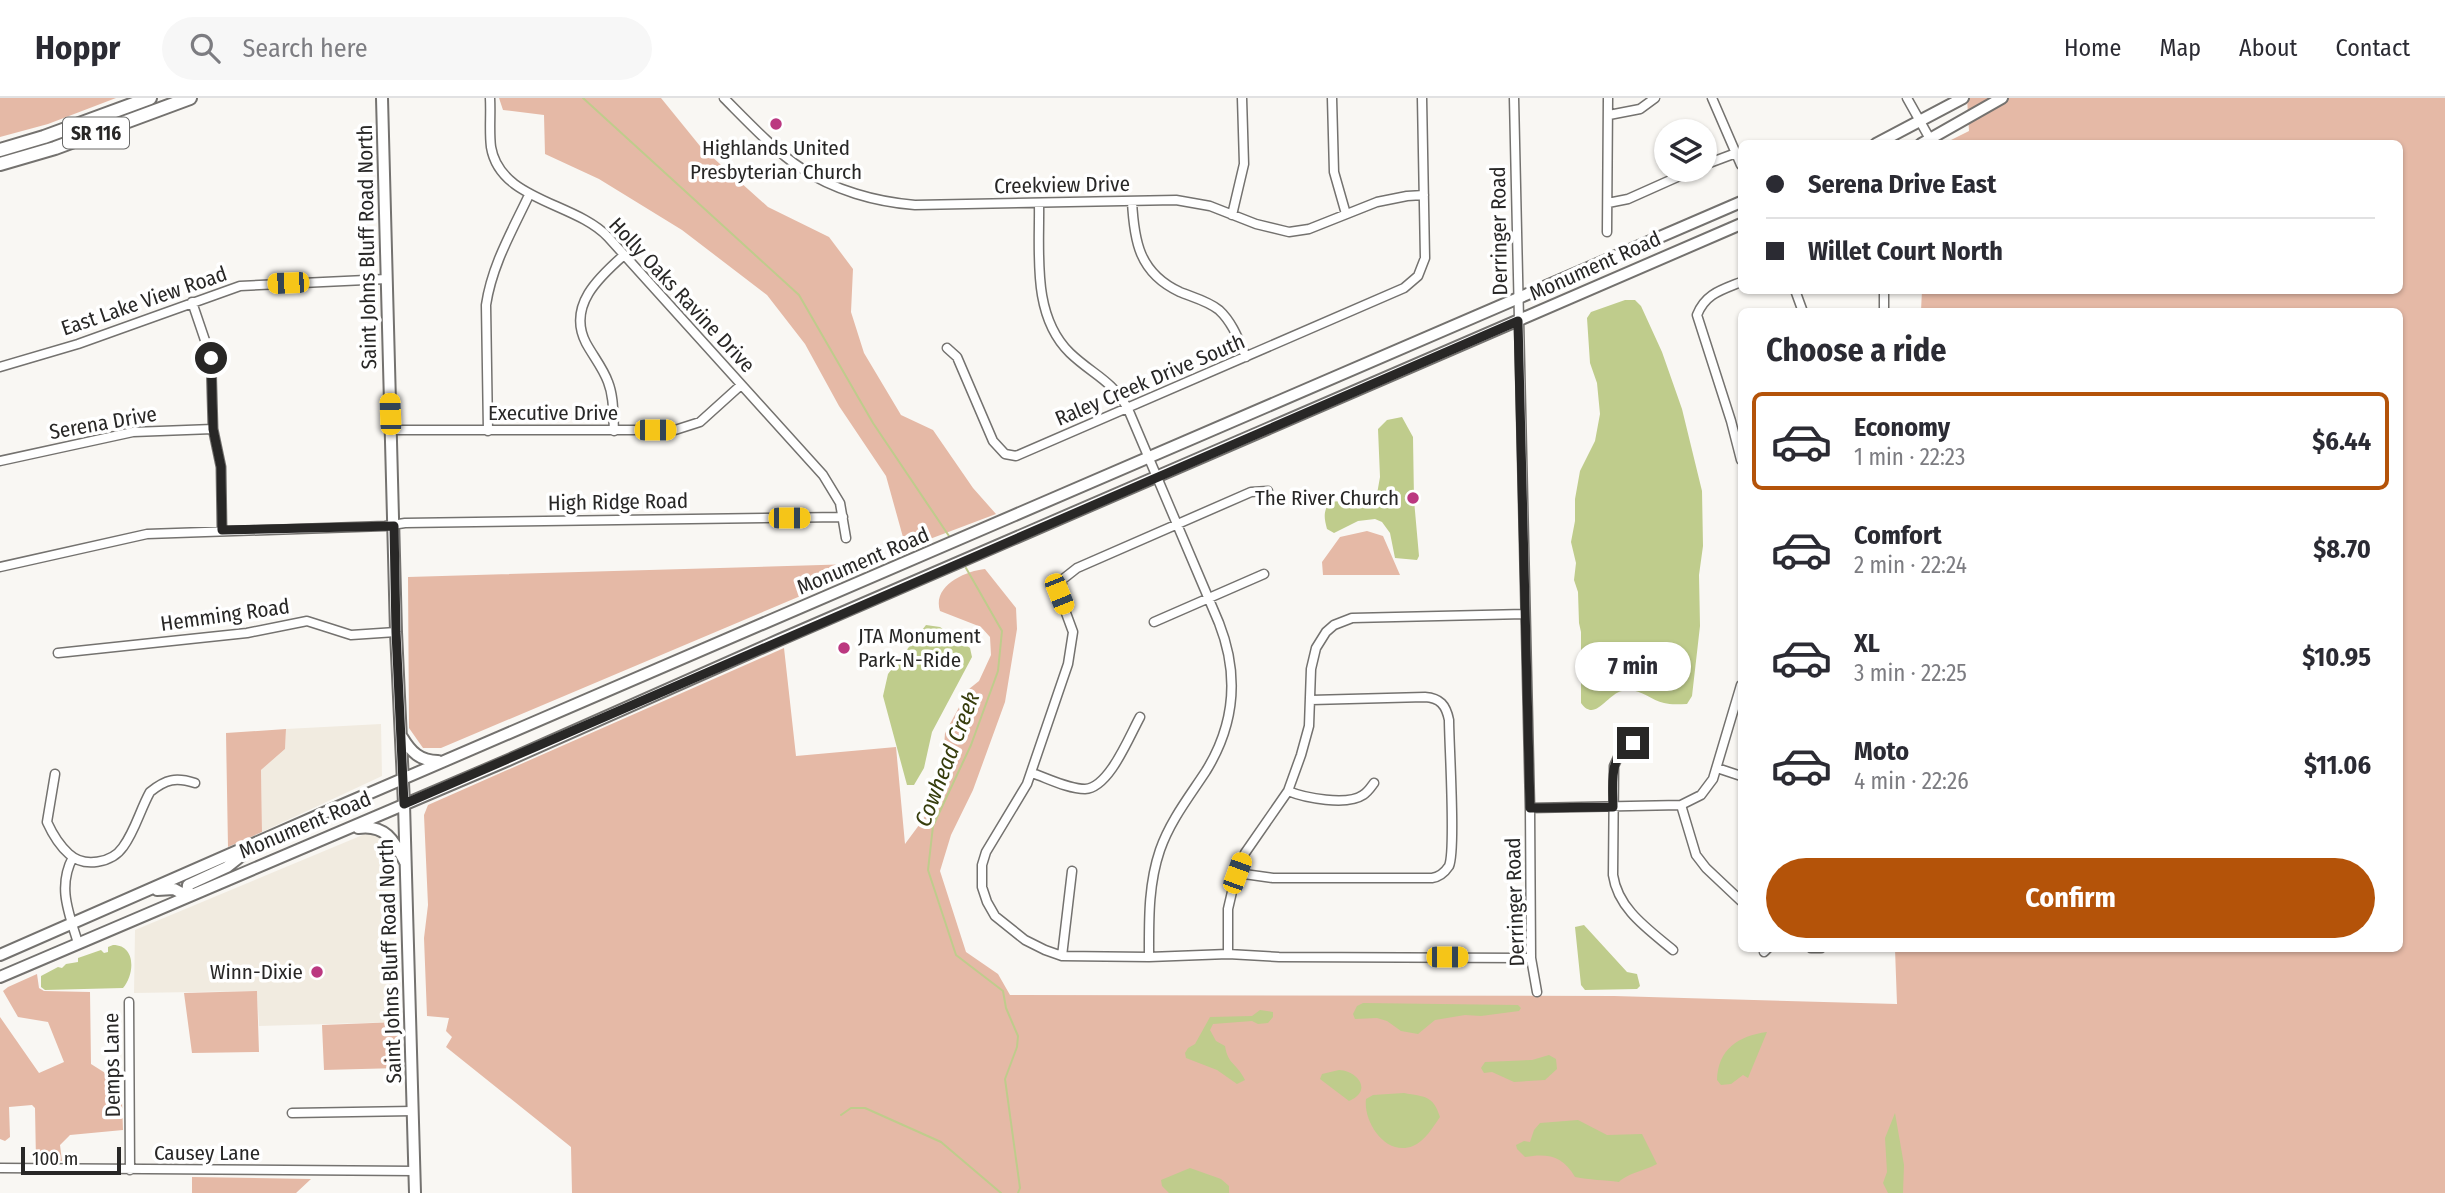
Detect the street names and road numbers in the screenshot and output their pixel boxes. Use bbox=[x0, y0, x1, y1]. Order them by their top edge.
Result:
road number: SR 116 bbox=[63, 118, 129, 148]
street label: Saint Johns Bluff Road North bbox=[352, 124, 382, 370]
street label: Derringer Road bbox=[1485, 166, 1513, 296]
street label: Creekview Drive bbox=[994, 171, 1130, 199]
street label: Holly Oaks Ravine Drive bbox=[603, 212, 761, 378]
street label: Monument Road bbox=[1525, 225, 1665, 307]
street label: East Lake View Road bbox=[58, 260, 230, 342]
street label: Raley Creek Drive South bbox=[1051, 328, 1249, 432]
street label: Executive Drive bbox=[488, 400, 618, 426]
street label: Serena Drive bbox=[47, 401, 159, 445]
street label: High Ridge Road bbox=[548, 488, 688, 516]
street label: Monument Road bbox=[793, 521, 933, 601]
street label: Hemming Road bbox=[159, 593, 291, 637]
street label: Monument Road bbox=[235, 785, 375, 865]
street label: Derringer Road bbox=[1500, 837, 1530, 967]
street label: Saint Johns Bluff Road North bbox=[373, 838, 407, 1084]
street label: Demps Lane bbox=[98, 1012, 126, 1118]
street label: Causey Lane bbox=[154, 1140, 260, 1166]

